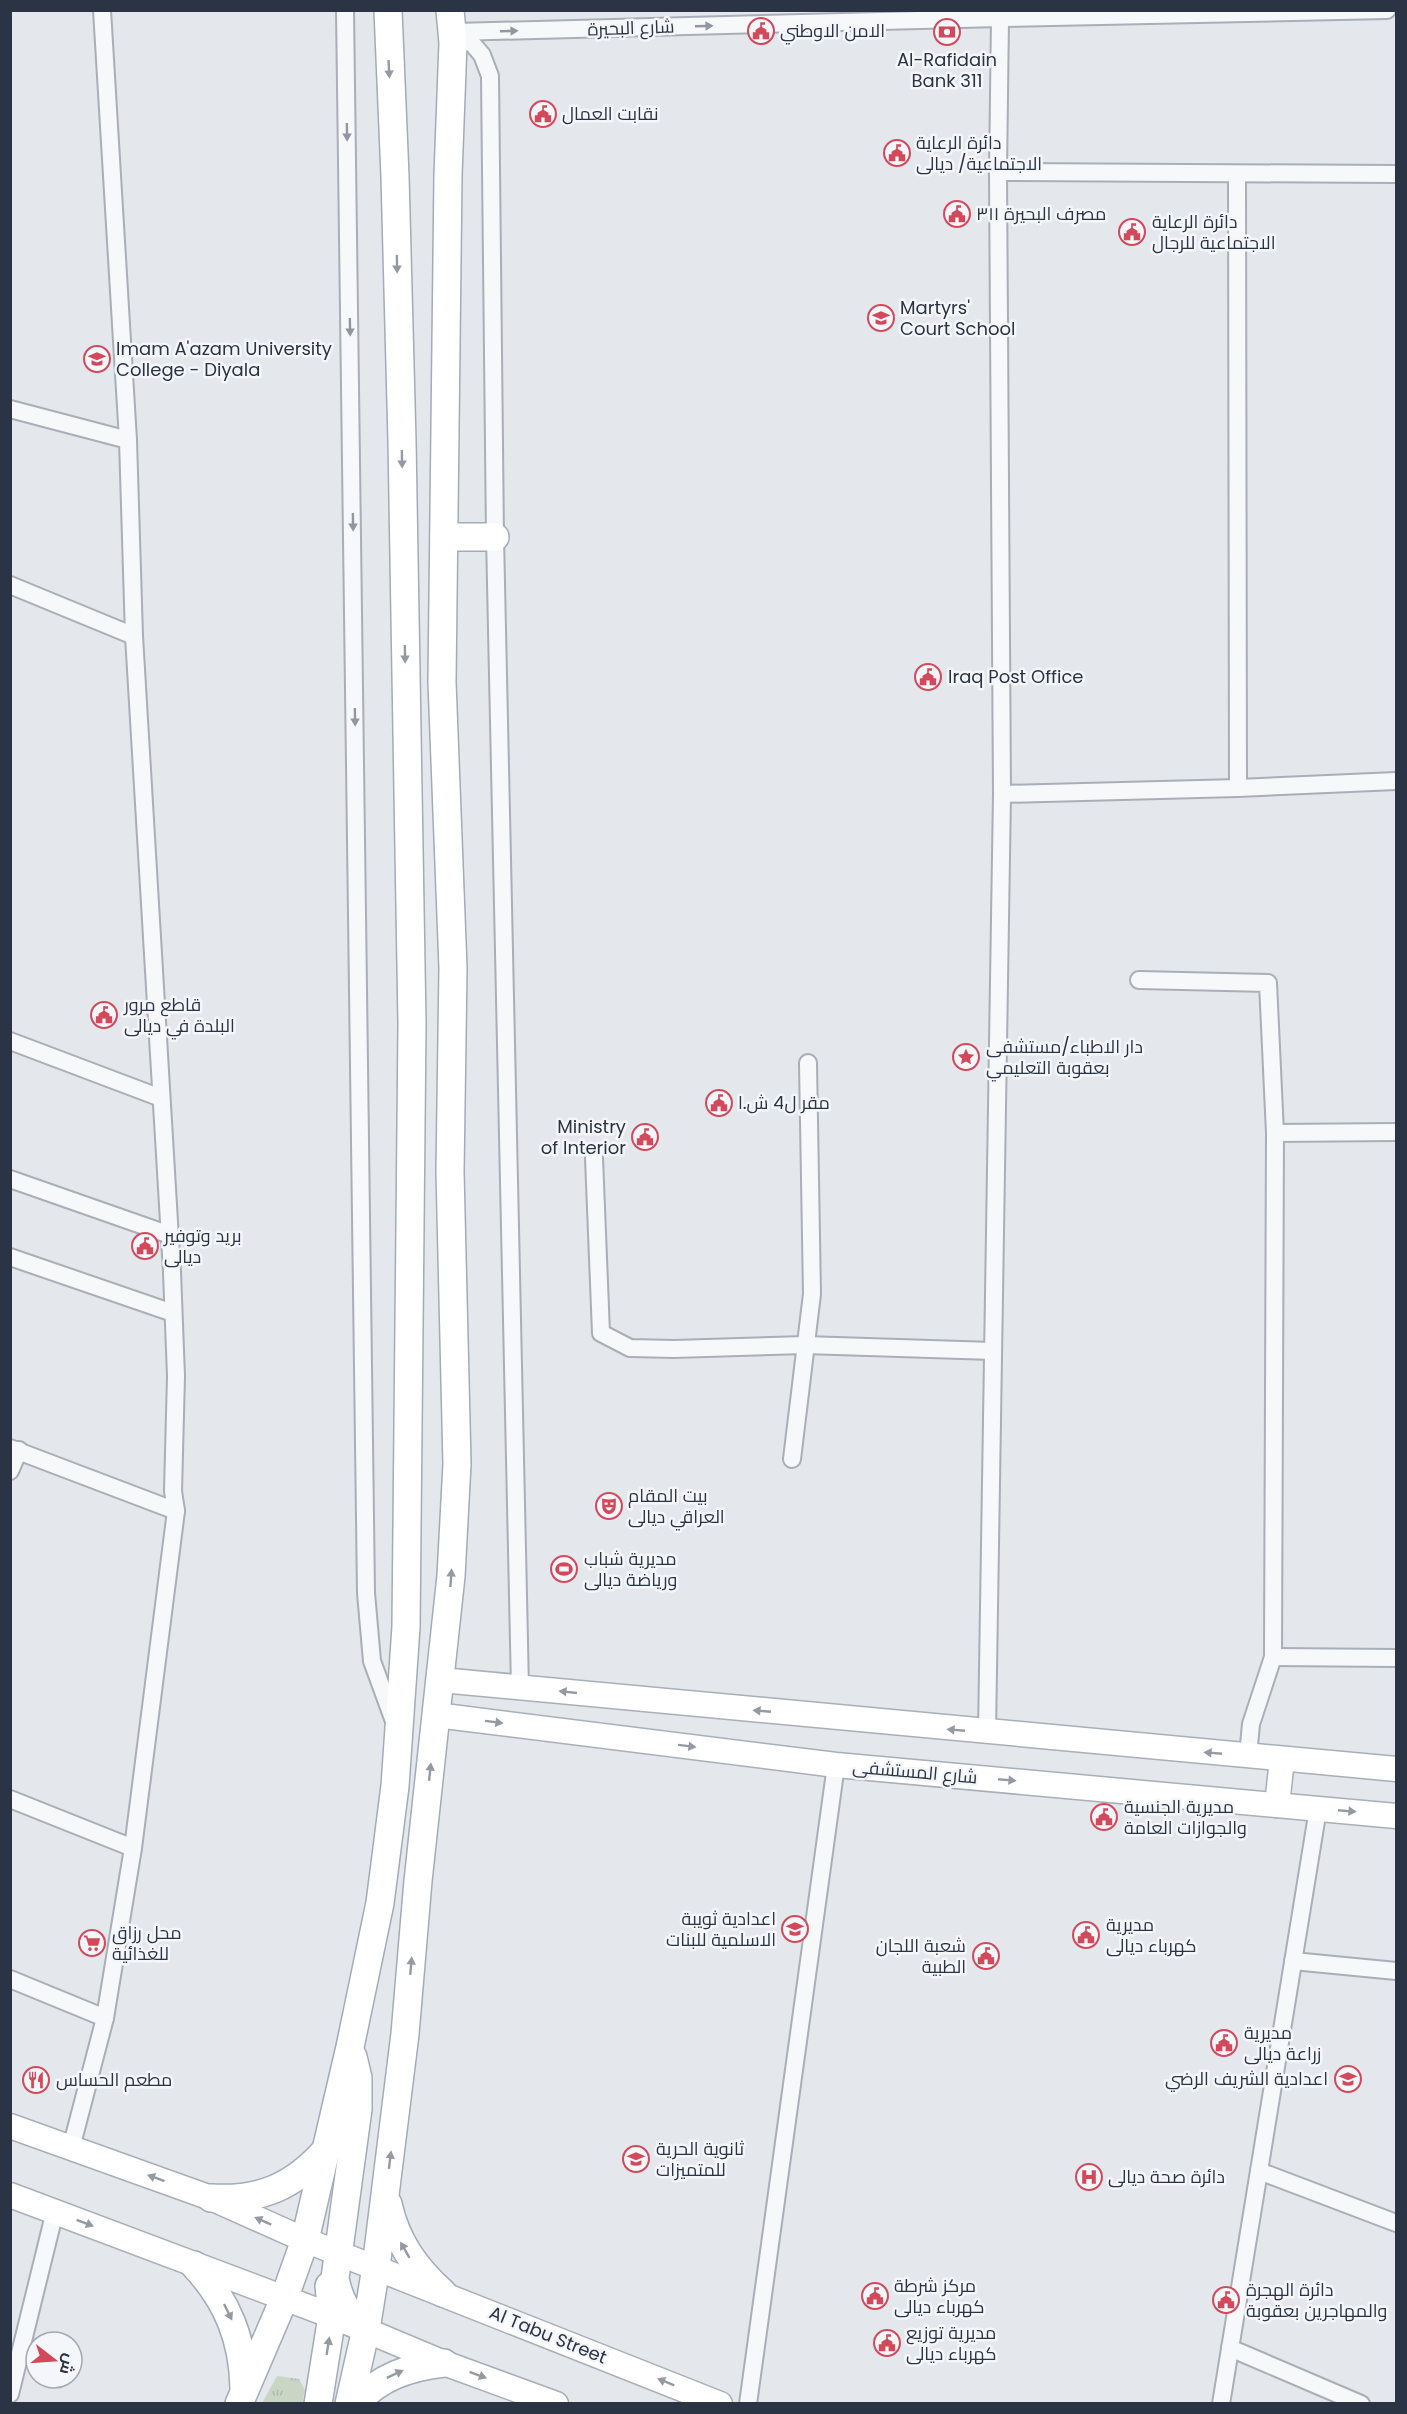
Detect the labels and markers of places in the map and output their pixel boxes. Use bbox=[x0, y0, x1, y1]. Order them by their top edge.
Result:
public building icon: الامن الاوطني bbox=[746, 16, 776, 46]
bank icon: Al-Rafidain Bank 311 bbox=[932, 17, 962, 47]
place label: الامن الاوطني bbox=[780, 18, 885, 45]
place label: Al-Rafidain Bank 311 bbox=[897, 47, 997, 93]
public building icon: نقابت العمال bbox=[528, 99, 558, 129]
place label: نقابت العمال bbox=[562, 101, 659, 126]
place label: دائرة الرعاية الاجتماعية/ ديالى bbox=[916, 130, 1042, 176]
public building icon: دائرة الرعاية الاجتماعية/ ديالى bbox=[882, 138, 912, 168]
public building icon: مصرف البحيرة ٣١١ bbox=[942, 199, 972, 229]
place label: مصرف البحيرة ٣١١ bbox=[976, 201, 1106, 226]
place label: دائرة الرعاية الاجتماعية للرجال bbox=[1152, 209, 1276, 255]
public building icon: دائرة الرعاية الاجتماعية للرجال bbox=[1117, 217, 1147, 247]
place label: Martyrs' Court School bbox=[900, 295, 1016, 341]
school or university icon: Martyrs' Court School bbox=[866, 303, 896, 333]
place label: Imam A'azam University College - Diyala bbox=[116, 336, 332, 382]
school or university icon: Imam A'azam University College - Diyala bbox=[82, 344, 112, 374]
public building icon: Iraq Post Office bbox=[913, 662, 943, 692]
place label: Iraq Post Office bbox=[948, 664, 1084, 689]
place label: قاطع مرور البلدة في ديالى bbox=[123, 992, 235, 1040]
public building icon: قاطع مرور البلدة في ديالى bbox=[89, 1000, 119, 1030]
place label: دار الاطباء/مستشفى بعقوبة التعليمي bbox=[986, 1034, 1143, 1082]
place icon: دار الاطباء/مستشفى بعقوبة التعليمي bbox=[951, 1042, 981, 1072]
public building icon: مقر ل4 ش.ا bbox=[704, 1088, 734, 1118]
place label: مقر ل4 ش.ا bbox=[738, 1090, 830, 1115]
place label: Ministry of Interior bbox=[541, 1114, 626, 1160]
public building icon: Ministry of Interior bbox=[630, 1122, 660, 1152]
place label: بريد وتوفير ديالى bbox=[163, 1223, 242, 1269]
public building icon: بريد وتوفير ديالى bbox=[130, 1231, 160, 1261]
place label: بيت المقام العراقي ديالى bbox=[628, 1483, 725, 1531]
theatre icon: بيت المقام العراقي ديالى bbox=[594, 1491, 624, 1521]
place label: مديرية شباب ورياضة ديالى bbox=[584, 1546, 677, 1592]
sports icon: مديرية شباب ورياضة ديالى bbox=[549, 1554, 579, 1584]
place label: مديرية الجنسية والجوازات العامة bbox=[1124, 1794, 1247, 1840]
public building icon: مديرية الجنسية والجوازات العامة bbox=[1089, 1802, 1119, 1832]
place label: اعدادية ثويبة الاسلمية للبنات bbox=[666, 1906, 776, 1952]
place label: مديرية كهرباء ديالى bbox=[1106, 1912, 1196, 1958]
school or university icon: اعدادية ثويبة الاسلمية للبنات bbox=[780, 1914, 810, 1944]
place label: محل رزاق للغذائية bbox=[112, 1920, 182, 1966]
public building icon: مديرية كهرباء ديالى bbox=[1071, 1920, 1101, 1950]
supermarket icon: محل رزاق للغذائية bbox=[77, 1928, 107, 1958]
place label: شعبة اللجان الطبية bbox=[876, 1933, 966, 1979]
public building icon: شعبة اللجان الطبية bbox=[971, 1941, 1001, 1971]
place label: مديرية زراعة ديالى bbox=[1244, 2020, 1321, 2066]
public building icon: مديرية زراعة ديالى bbox=[1209, 2028, 1239, 2058]
school or university icon: اعدادية الشريف الرضي bbox=[1333, 2064, 1363, 2094]
restaurant icon: مطعم الحساس bbox=[21, 2065, 51, 2095]
place label: اعدادية الشريف الرضي bbox=[1165, 2066, 1328, 2092]
place label: مطعم الحساس bbox=[56, 2067, 172, 2092]
place label: ثانوية الحرية للمتميزات bbox=[656, 2136, 744, 2182]
school or university icon: ثانوية الحرية للمتميزات bbox=[621, 2144, 651, 2174]
hospital icon: دائرة صحة ديالى bbox=[1074, 2162, 1104, 2192]
place label: دائرة صحة ديالى bbox=[1108, 2164, 1225, 2189]
place label: مركز شرطة كهرباء ديالى bbox=[894, 2273, 984, 2319]
place label: دائرة الهجرة والمهاجرين بعقوبة bbox=[1246, 2277, 1387, 2323]
public building icon: مركز شرطة كهرباء ديالى bbox=[860, 2281, 890, 2311]
public building icon: دائرة الهجرة والمهاجرين بعقوبة bbox=[1211, 2285, 1241, 2315]
place label: مديرية توزيع كهرباء ديالى bbox=[906, 2320, 996, 2366]
public building icon: مديرية توزيع كهرباء ديالى bbox=[872, 2328, 902, 2358]

